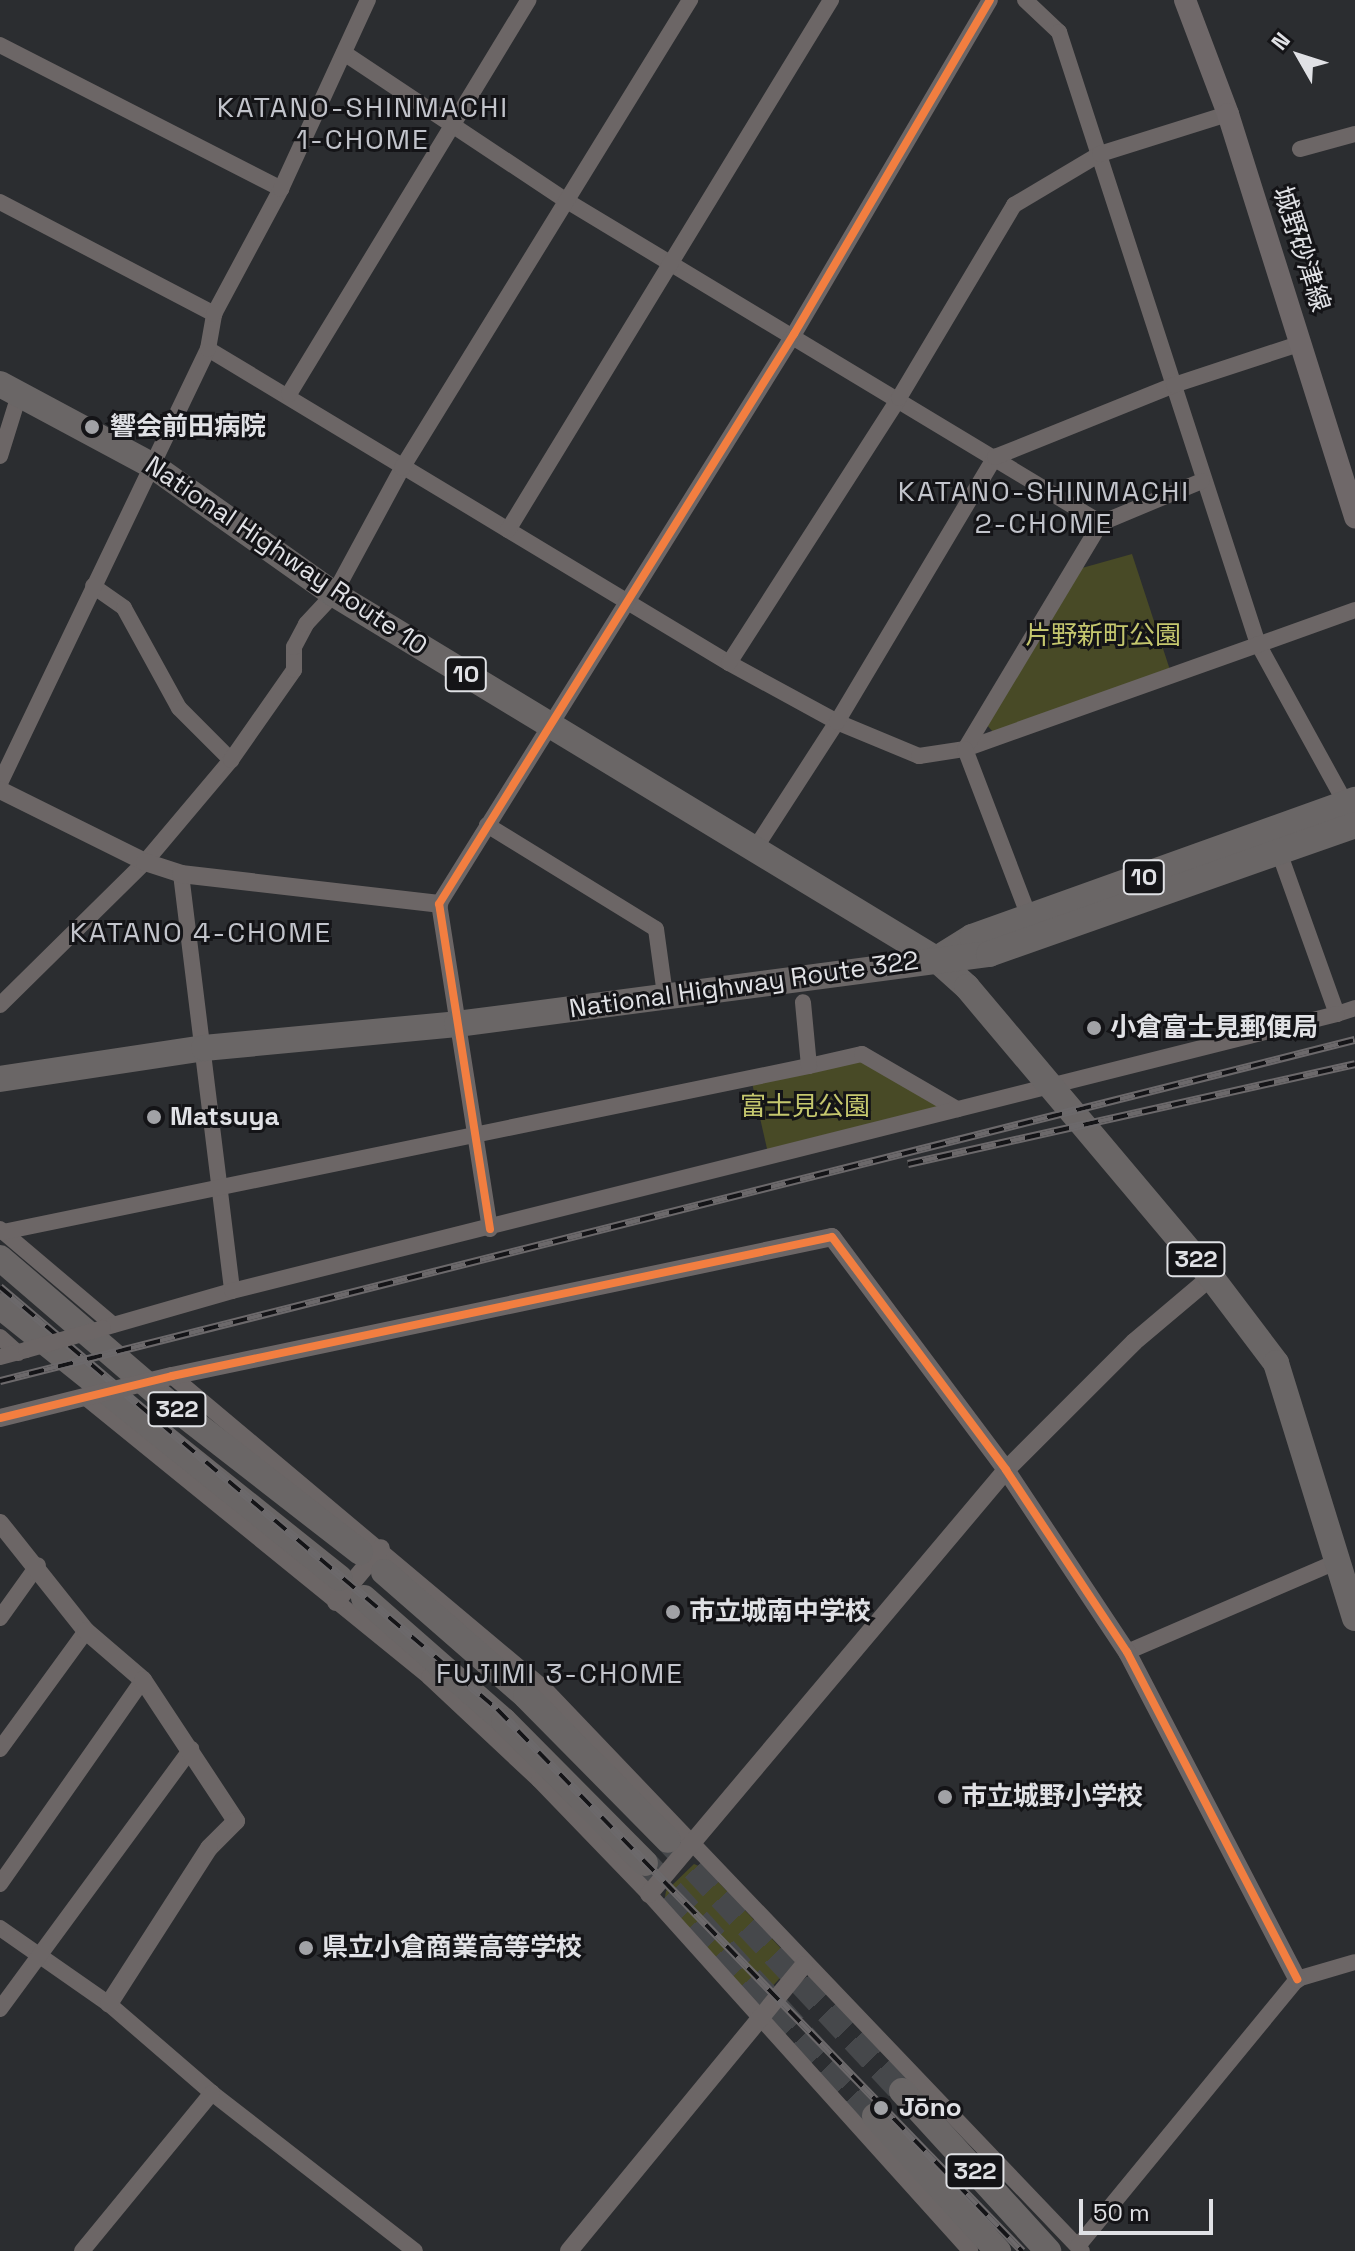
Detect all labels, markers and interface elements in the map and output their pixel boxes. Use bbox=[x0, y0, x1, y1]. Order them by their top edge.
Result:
north arrow bbox=[1259, 16, 1339, 96]
text: N bbox=[1265, 26, 1296, 55]
district label: KATANO-SHINMACHI 1-CHOME bbox=[217, 90, 509, 156]
street label: 城野砂津線 bbox=[1266, 182, 1336, 316]
place label: 響会前田病院 bbox=[110, 411, 266, 443]
marker: 響会前田病院 bbox=[81, 416, 103, 438]
street label: National Highway Route 10 bbox=[139, 450, 433, 662]
district label: KATANO-SHINMACHI 2-CHOME bbox=[898, 474, 1190, 540]
park label: 片野新町公園 bbox=[1025, 620, 1181, 652]
road number: 10 bbox=[444, 654, 488, 694]
road number: 10 bbox=[1122, 857, 1166, 897]
district label: KATANO 4-CHOME bbox=[70, 915, 332, 949]
street label: National Highway Route 322 bbox=[567, 945, 921, 1025]
place label: 小倉富士見郵便局 bbox=[1110, 1012, 1318, 1044]
marker: 小倉富士見郵便局 bbox=[1085, 1019, 1103, 1037]
park label: 富士見公園 bbox=[740, 1091, 870, 1123]
place label: Matsuya bbox=[170, 1101, 280, 1133]
marker: Matsuya bbox=[145, 1108, 163, 1126]
road number: 322 bbox=[1166, 1239, 1226, 1279]
road number: 322 bbox=[147, 1389, 207, 1429]
place label: 市立城南中学校 bbox=[689, 1596, 871, 1628]
marker: 市立城南中学校 bbox=[664, 1603, 682, 1621]
district label: FUJIMI 3-CHOME bbox=[436, 1656, 684, 1690]
place label: 市立城野小学校 bbox=[961, 1781, 1143, 1813]
marker: 市立城野小学校 bbox=[936, 1788, 954, 1806]
place label: 県立小倉商業高等学校 bbox=[322, 1932, 582, 1964]
marker: 県立小倉商業高等学校 bbox=[297, 1939, 315, 1957]
place label: Jōno bbox=[899, 2092, 962, 2124]
marker: Jōno bbox=[870, 2097, 892, 2119]
road number: 322 bbox=[945, 2151, 1005, 2191]
scale bar bbox=[1083, 2183, 1217, 2233]
text: 50 m bbox=[1093, 2197, 1150, 2228]

